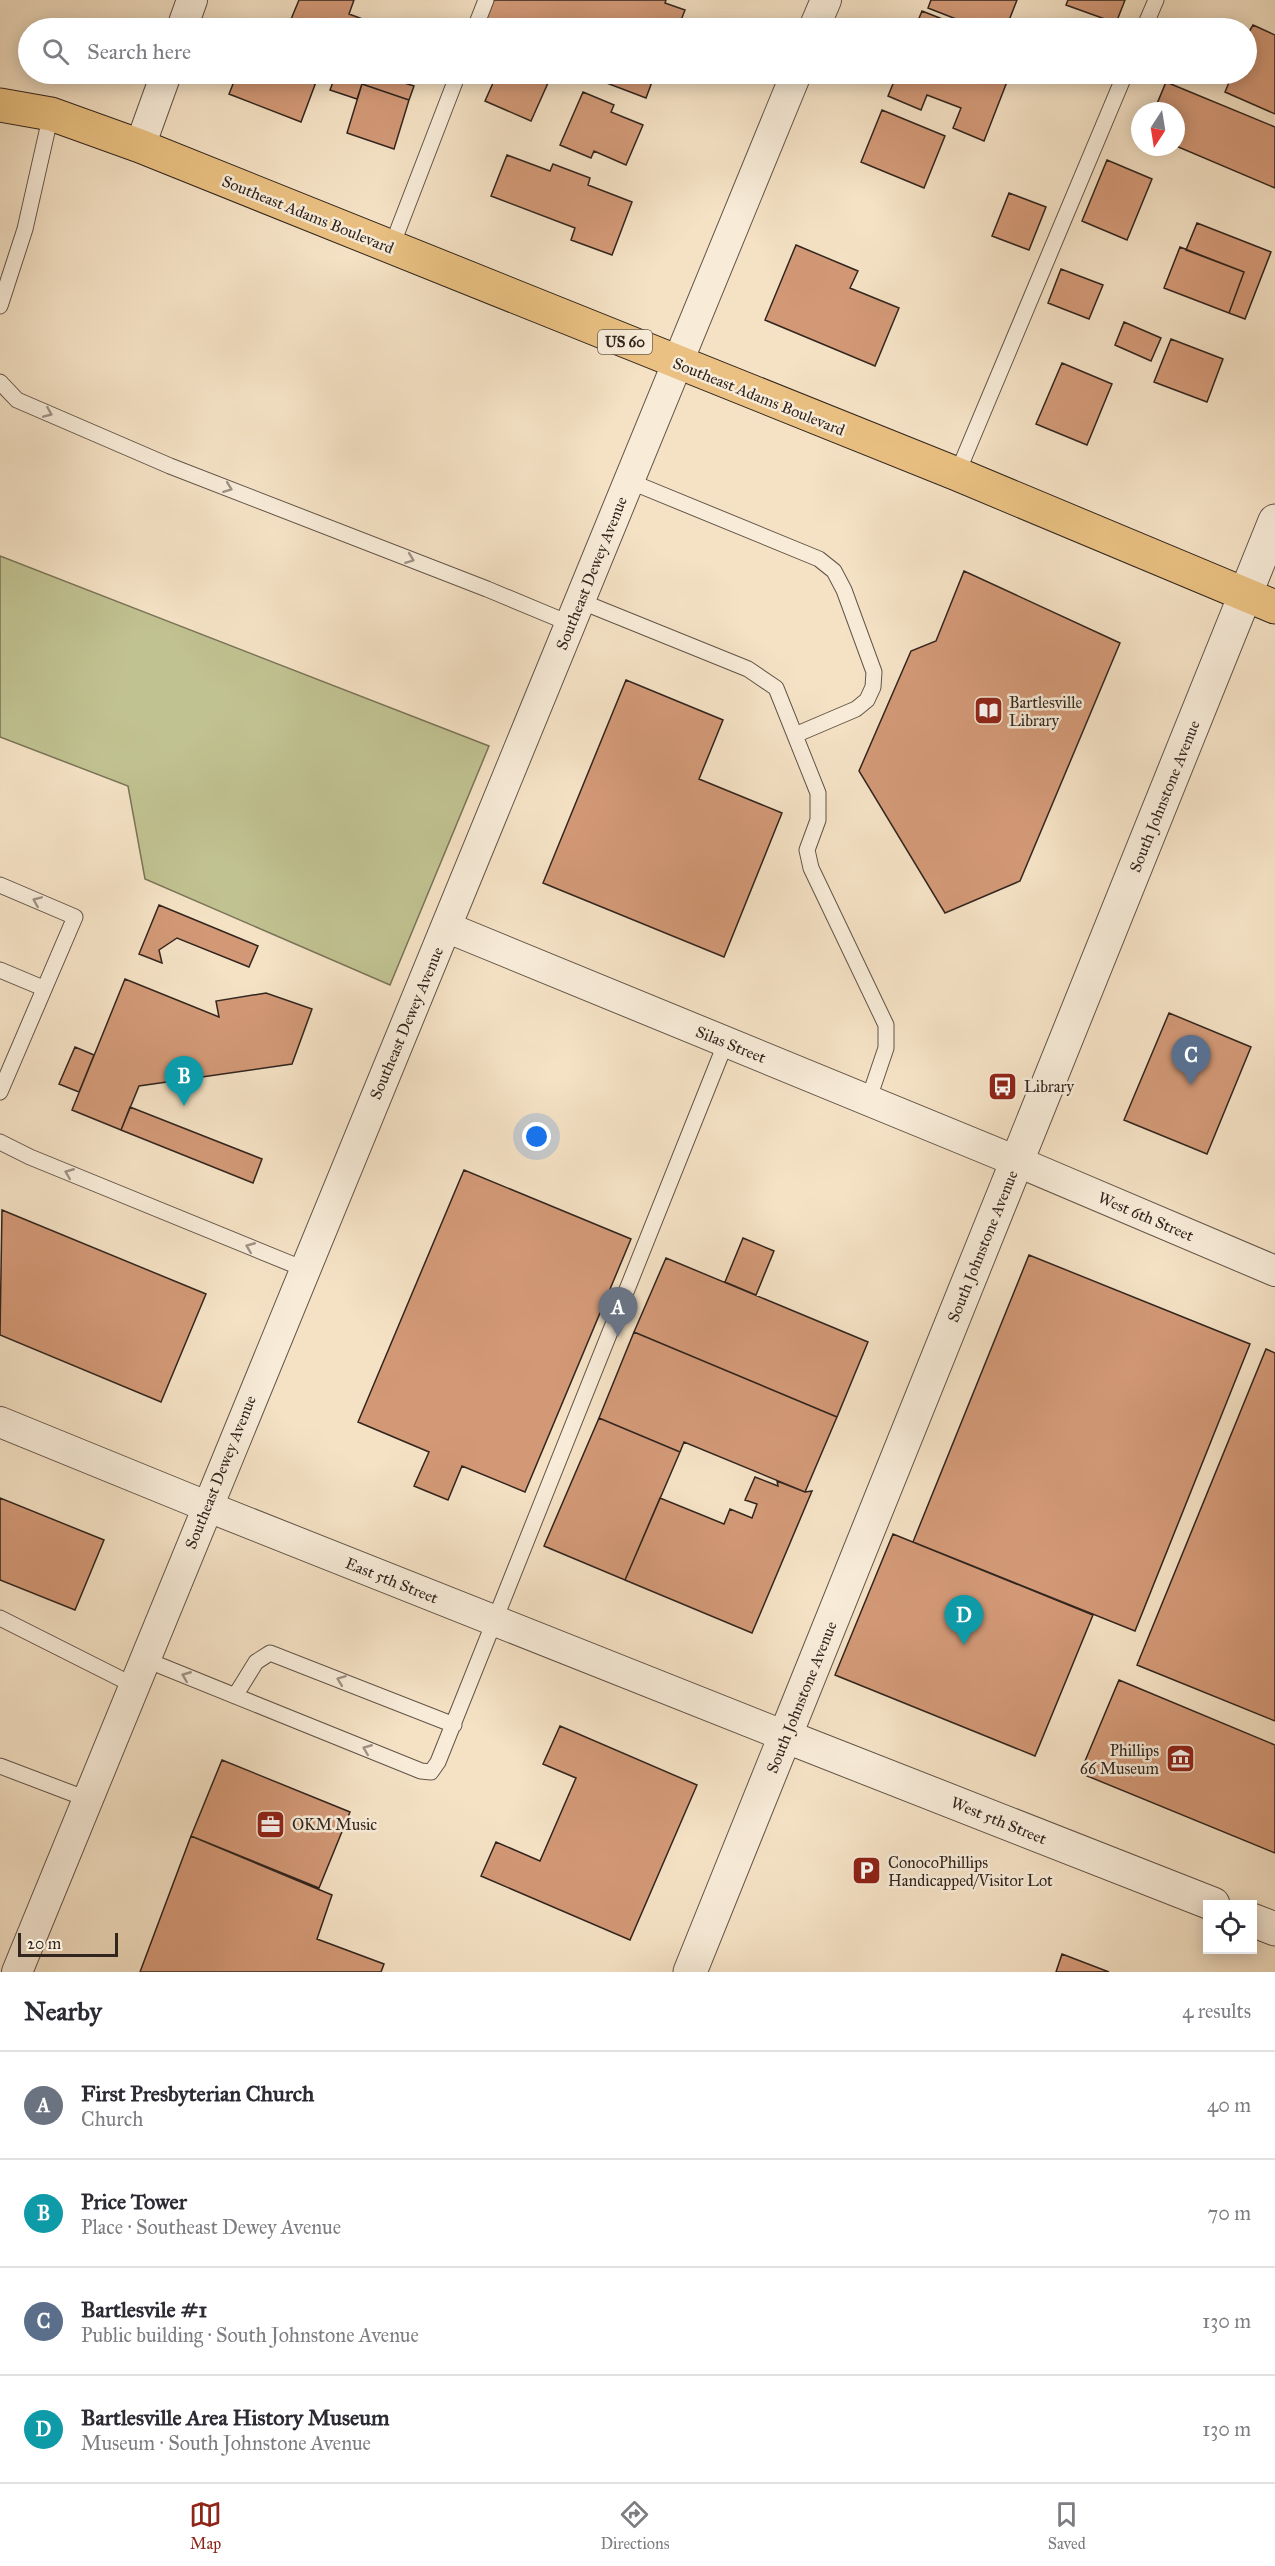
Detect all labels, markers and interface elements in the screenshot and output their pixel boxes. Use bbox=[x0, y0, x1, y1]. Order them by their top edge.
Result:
search box bbox=[18, 18, 1257, 84]
icon: search bbox=[39, 35, 72, 68]
text: Search here bbox=[87, 38, 191, 65]
north arrow bbox=[1131, 102, 1185, 156]
street label: Southeast Adams Boulevard bbox=[219, 171, 396, 258]
road number: US 60 bbox=[598, 330, 652, 354]
street label: Southeast Adams Boulevard bbox=[670, 353, 847, 440]
one-way arrow bbox=[42, 406, 53, 418]
one-way arrow bbox=[222, 481, 233, 494]
street label: Southeast Dewey Avenue bbox=[552, 493, 631, 653]
one-way arrow bbox=[403, 552, 414, 564]
place label: Bartlesville Library bbox=[1009, 693, 1083, 730]
library icon: Bartlesville Library bbox=[972, 695, 1004, 727]
street label: South Johnstone Avenue bbox=[1125, 717, 1205, 875]
one-way arrow bbox=[33, 896, 44, 908]
street label: Southeast Dewey Avenue bbox=[366, 944, 447, 1102]
street label: Silas Street bbox=[693, 1022, 769, 1067]
pin: C bbox=[1172, 1036, 1210, 1085]
pin: B bbox=[164, 1056, 204, 1106]
bus stop icon: Library bbox=[987, 1070, 1019, 1102]
place label: Library bbox=[1024, 1077, 1075, 1096]
your location bbox=[522, 1122, 551, 1151]
street label: South Johnstone Avenue bbox=[943, 1167, 1023, 1325]
one-way arrow bbox=[65, 1168, 76, 1180]
street label: West 6th Street bbox=[1095, 1188, 1197, 1245]
one-way arrow bbox=[245, 1242, 256, 1254]
pin: A bbox=[598, 1288, 638, 1337]
street label: Southeast Dewey Avenue bbox=[181, 1392, 260, 1552]
street label: East 5th Street bbox=[343, 1553, 441, 1608]
pin: D bbox=[944, 1596, 984, 1645]
street label: South Johnstone Avenue bbox=[762, 1618, 842, 1776]
one-way arrow bbox=[181, 1671, 192, 1683]
one-way arrow bbox=[336, 1675, 346, 1688]
place label: Phillips 66 Museum bbox=[1080, 1741, 1160, 1778]
museum icon: Phillips 66 Museum bbox=[1164, 1743, 1196, 1775]
one-way arrow bbox=[362, 1744, 373, 1756]
street label: West 5th Street bbox=[948, 1793, 1050, 1848]
office icon: OKM Music bbox=[255, 1808, 287, 1840]
place label: OKM Music bbox=[292, 1815, 377, 1834]
place label: ConocoPhillips Handicapped/Visitor Lot bbox=[888, 1853, 1053, 1890]
parking icon: ConocoPhillips Handicapped/Visitor Lot bbox=[851, 1855, 883, 1887]
map controls bbox=[1203, 1900, 1257, 1954]
button: locate bbox=[1203, 1900, 1257, 1954]
scale bar bbox=[18, 1930, 118, 1958]
text: 20 m bbox=[27, 1934, 61, 1953]
text: Nearby bbox=[24, 1995, 102, 2027]
text: 4 results bbox=[1182, 1999, 1251, 2023]
text: First Presbyterian Church bbox=[81, 2080, 314, 2107]
text: A bbox=[37, 2093, 50, 2117]
text: 40 m bbox=[1207, 2093, 1251, 2117]
text: Church bbox=[81, 2107, 143, 2131]
text: Price Tower bbox=[81, 2188, 187, 2215]
text: B bbox=[37, 2201, 50, 2225]
text: 70 m bbox=[1208, 2201, 1251, 2225]
text: Place · Southeast Dewey Avenue bbox=[81, 2215, 341, 2239]
text: Bartlesvile #1 bbox=[81, 2296, 207, 2323]
text: C bbox=[37, 2309, 50, 2333]
text: 130 m bbox=[1202, 2309, 1251, 2333]
text: Public building · South Johnstone Avenue bbox=[81, 2323, 419, 2347]
text: Bartlesville Area History Museum bbox=[81, 2404, 389, 2431]
text: D bbox=[36, 2417, 51, 2441]
text: 130 m bbox=[1202, 2417, 1251, 2441]
text: Museum · South Johnstone Avenue bbox=[81, 2431, 371, 2455]
tab: Map bbox=[189, 2498, 222, 2553]
tab: Directions bbox=[600, 2498, 669, 2553]
tab: Saved bbox=[1048, 2498, 1086, 2553]

